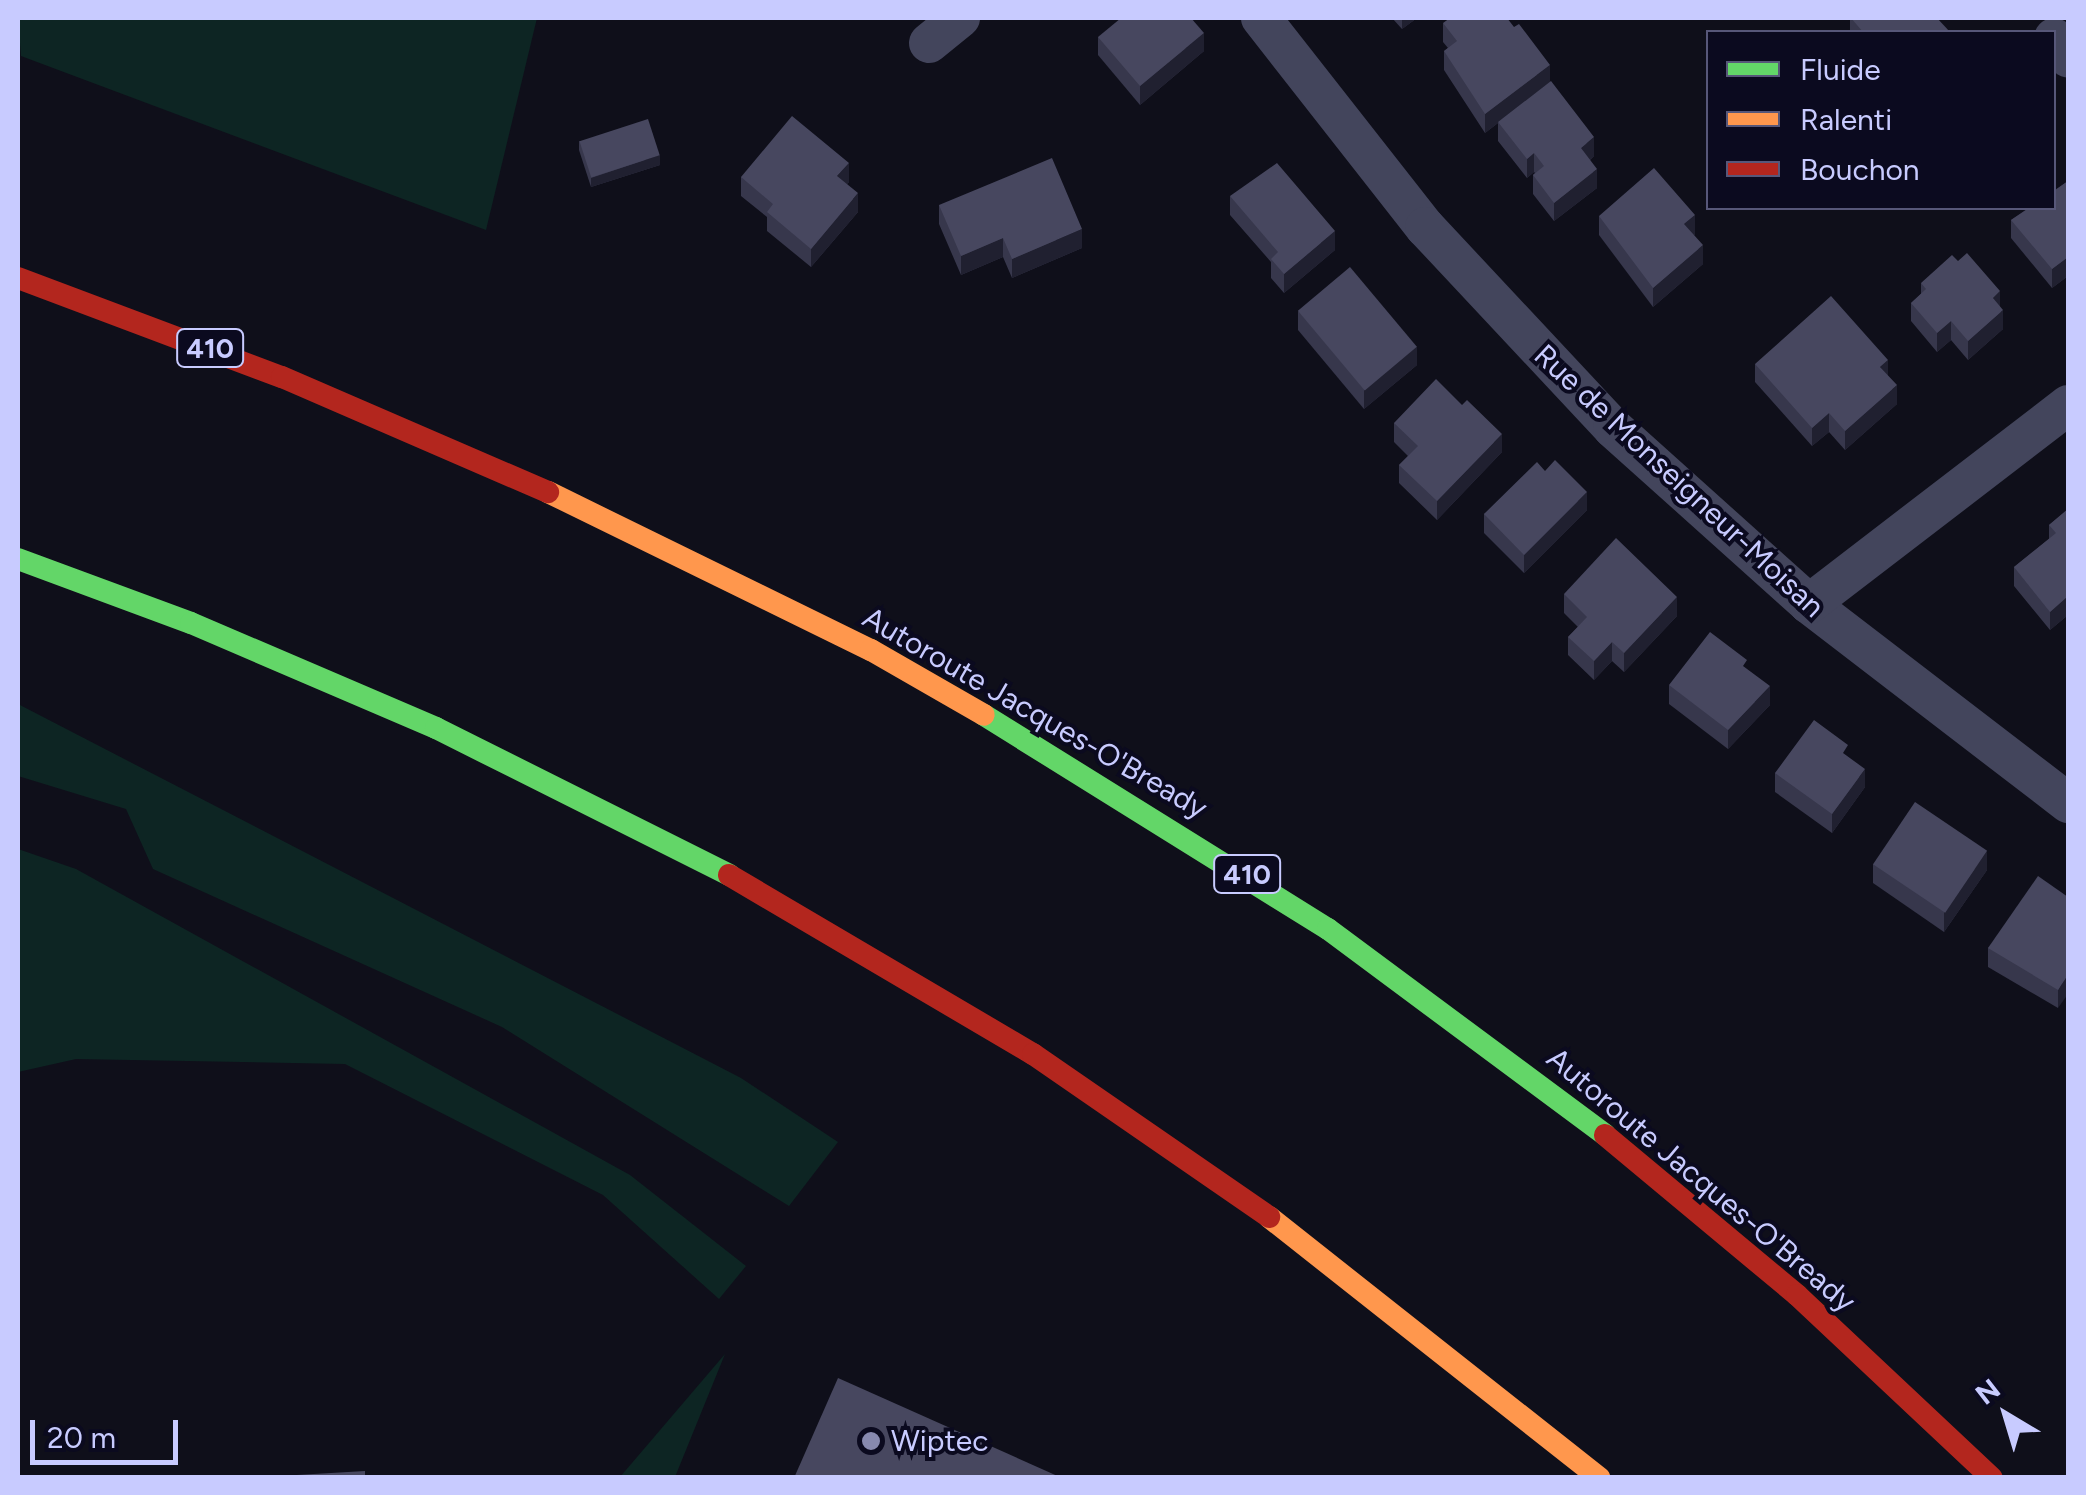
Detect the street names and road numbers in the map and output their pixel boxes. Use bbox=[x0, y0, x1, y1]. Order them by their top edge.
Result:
road number: 410 bbox=[175, 325, 245, 371]
street label: Rue de Monseigneur-Moisan bbox=[1527, 337, 1831, 625]
street label: Autoroute Jacques-O'Bready bbox=[856, 599, 1214, 827]
road number: 410 bbox=[1212, 851, 1282, 897]
street label: Autoroute Jacques-O'Bready bbox=[1539, 1040, 1863, 1320]

